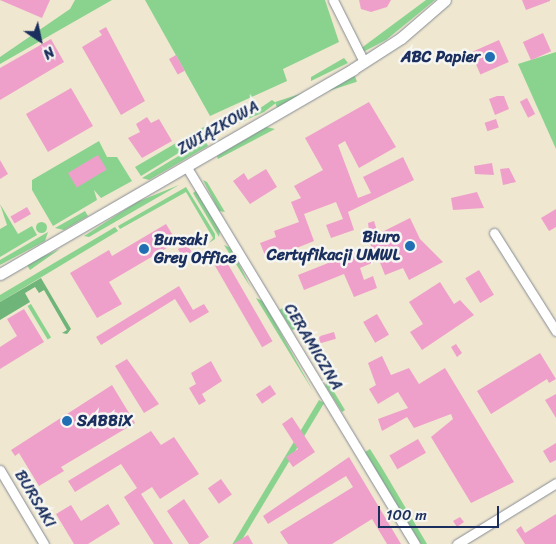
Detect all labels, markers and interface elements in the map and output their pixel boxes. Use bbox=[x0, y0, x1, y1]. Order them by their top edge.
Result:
north arrow bbox=[15, 15, 65, 65]
text: N bbox=[38, 40, 60, 66]
place label: ABC Papier bbox=[400, 47, 480, 67]
marker: ABC Papier bbox=[484, 51, 496, 63]
street label: ZWIĄZKOWA bbox=[174, 97, 262, 159]
place label: Biuro Certyfikacji UMWL bbox=[267, 227, 400, 265]
place label: Bursaki Grey Office bbox=[154, 230, 236, 268]
marker: Biuro Certyfikacji UMWL bbox=[404, 240, 416, 252]
marker: Bursaki Grey Office bbox=[138, 243, 150, 255]
street label: CERAMICZNA bbox=[280, 300, 346, 394]
place label: SABBiX bbox=[77, 411, 133, 431]
marker: SABBiX bbox=[61, 415, 73, 427]
street label: BURSAKI bbox=[10, 467, 60, 531]
scale bar bbox=[381, 496, 502, 528]
text: 100 m bbox=[386, 502, 427, 528]

